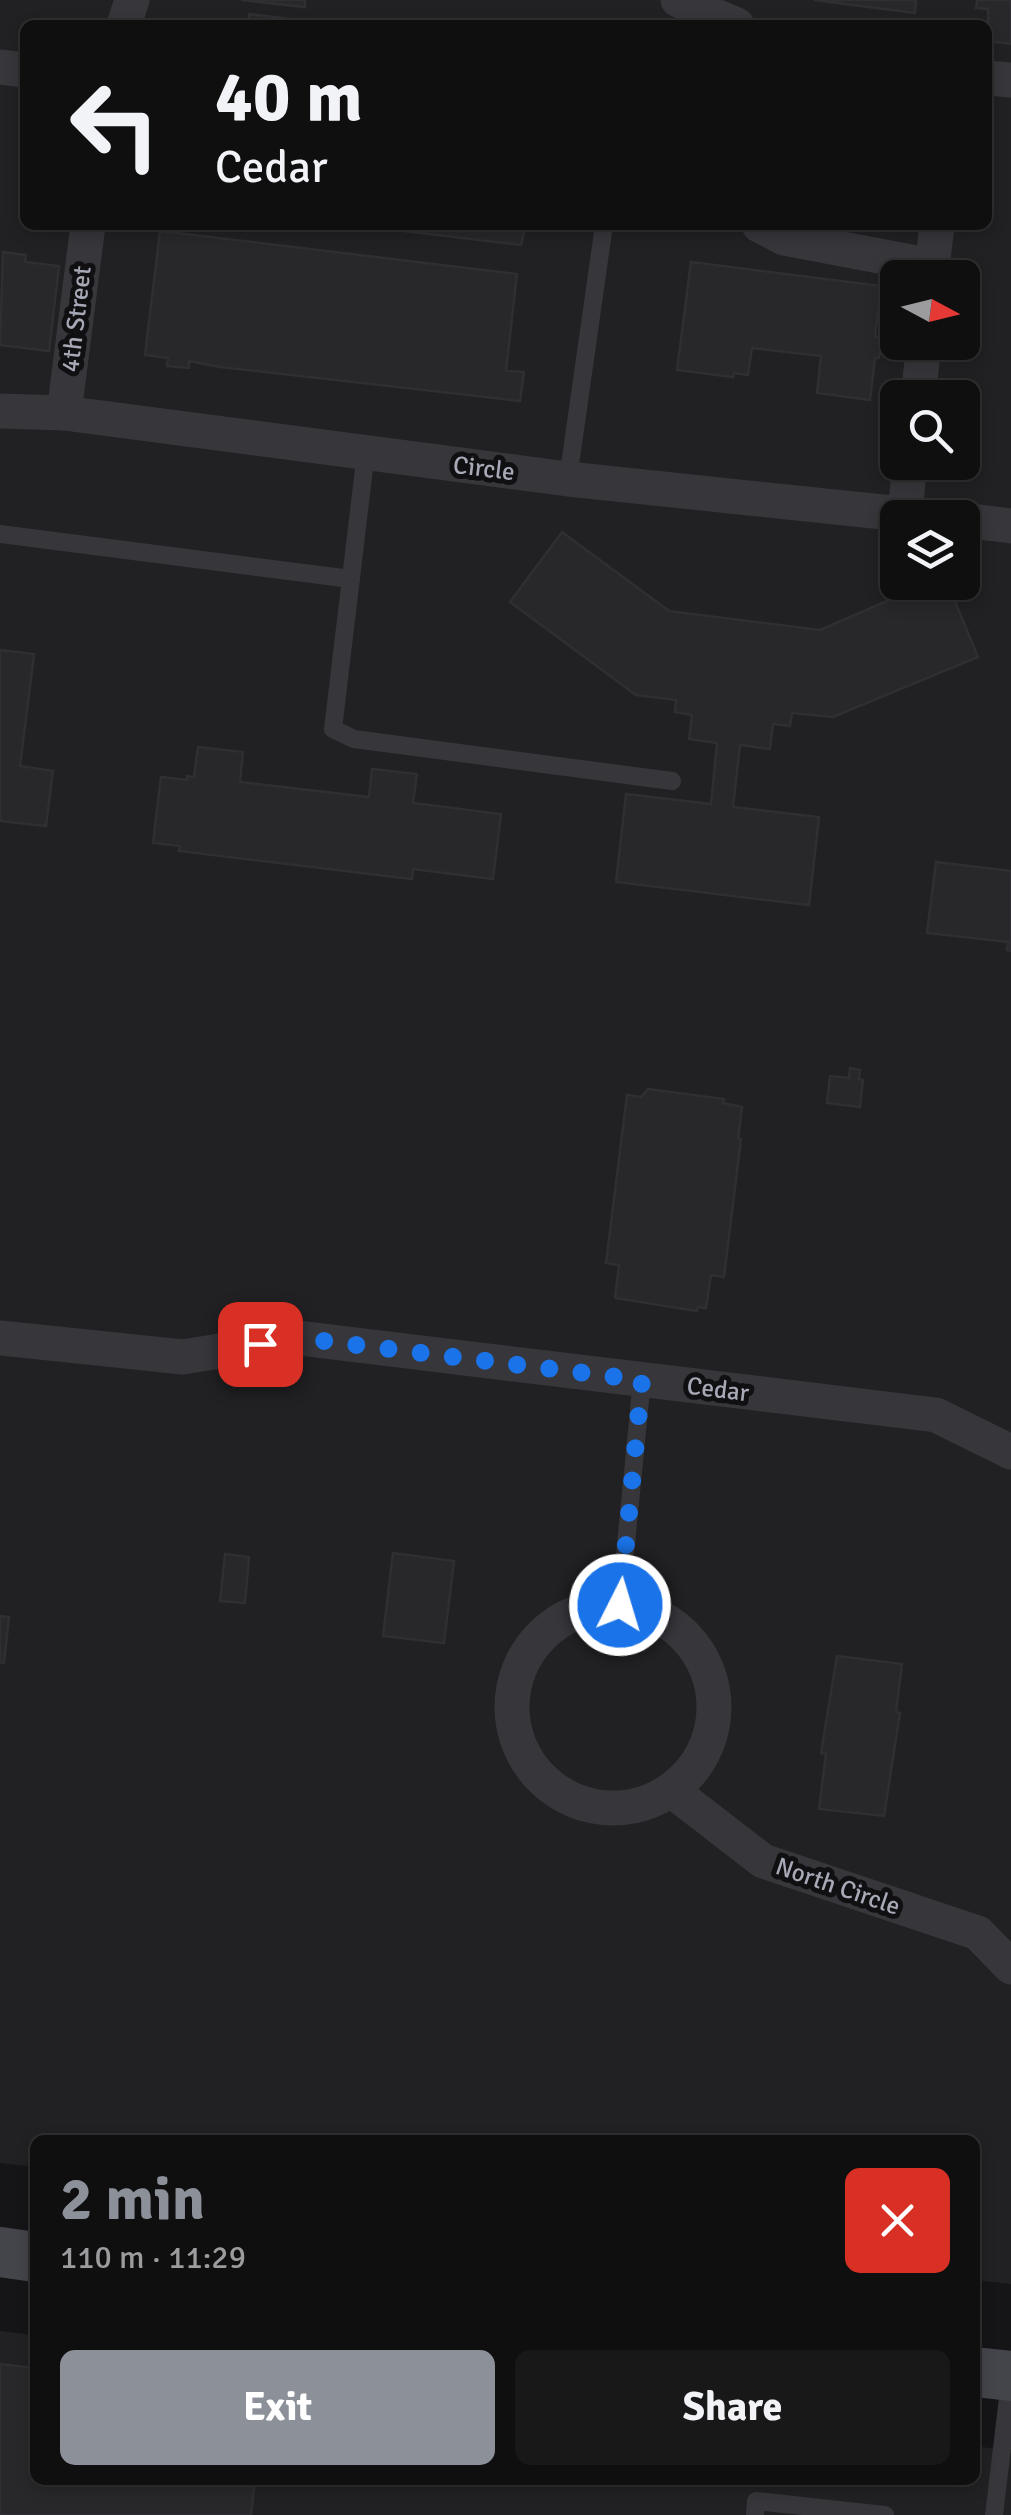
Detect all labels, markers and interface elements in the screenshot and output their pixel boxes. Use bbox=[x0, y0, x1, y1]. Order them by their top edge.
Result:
text: 40 m bbox=[215, 54, 363, 140]
icon: left bbox=[50, 60, 180, 190]
text: Cedar bbox=[215, 140, 328, 195]
north arrow bbox=[880, 260, 980, 360]
map controls bbox=[880, 260, 980, 600]
street label: 4th Street bbox=[54, 264, 98, 374]
button: search bbox=[880, 380, 980, 480]
street label: Circle bbox=[451, 449, 517, 487]
button: layers bbox=[880, 500, 980, 600]
pin bbox=[218, 1302, 303, 1387]
icon: arrive bbox=[233, 1317, 288, 1372]
street label: Cedar bbox=[685, 1370, 752, 1408]
position arrow bbox=[568, 1553, 672, 1657]
street label: North Circle bbox=[772, 1850, 904, 1922]
text: 2 min bbox=[60, 2163, 205, 2237]
button: close bbox=[845, 2168, 950, 2273]
text: 110 m · 11:29 bbox=[60, 2238, 246, 2277]
button: Exit bbox=[60, 2350, 495, 2465]
button: Share bbox=[515, 2350, 950, 2465]

